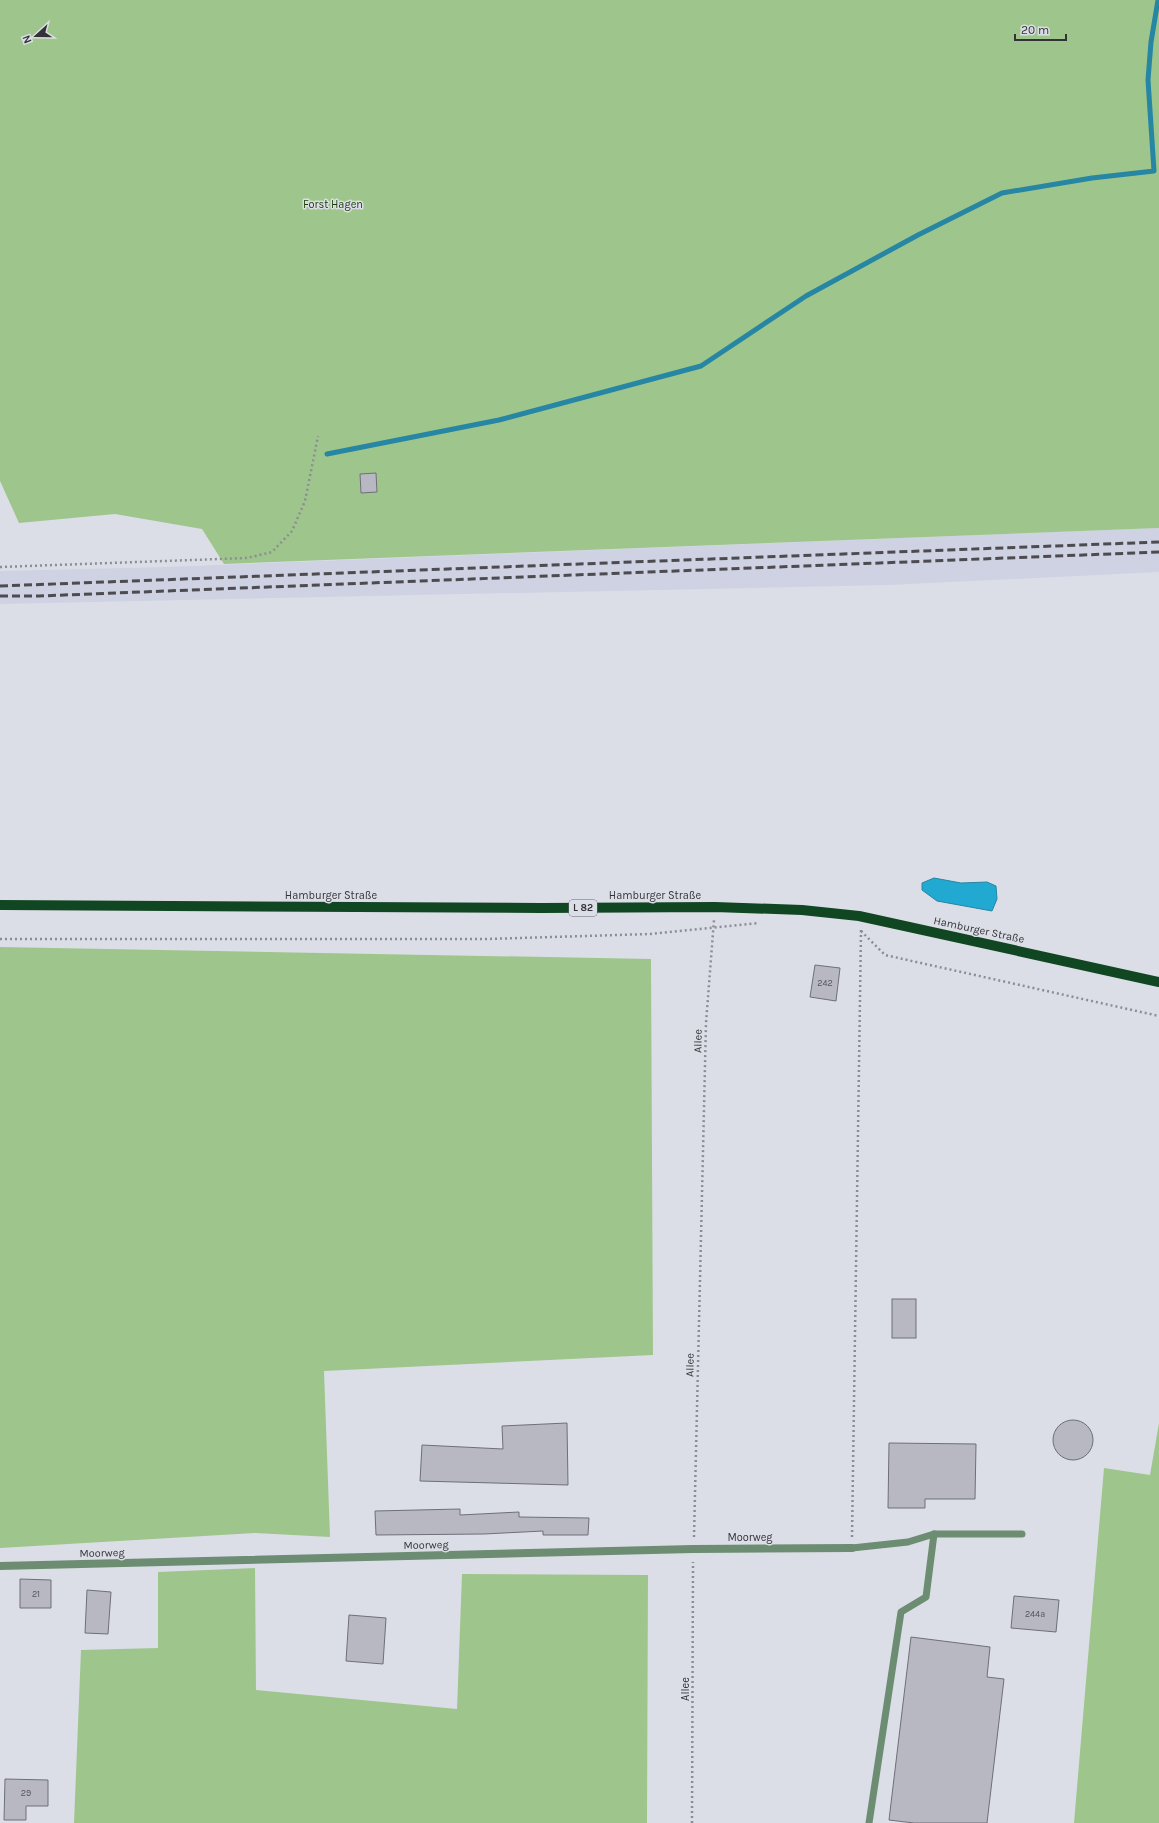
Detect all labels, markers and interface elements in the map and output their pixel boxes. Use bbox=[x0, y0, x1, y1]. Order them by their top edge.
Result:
north arrow bbox=[16, 16, 56, 56]
scale bar bbox=[1015, 16, 1066, 42]
text: 20 m bbox=[1021, 23, 1049, 37]
text: N bbox=[20, 33, 35, 45]
park label: Forst Hagen bbox=[303, 198, 363, 211]
street label: Hamburger Straße bbox=[285, 889, 378, 902]
street label: Hamburger Straße bbox=[609, 889, 702, 902]
road number: L 82 bbox=[569, 900, 597, 916]
street label: Hamburger Straße bbox=[932, 914, 1026, 946]
house number: 242 bbox=[817, 978, 833, 988]
street label: Allee bbox=[691, 1029, 705, 1053]
street label: Allee bbox=[683, 1353, 697, 1377]
street label: Moorweg bbox=[727, 1531, 773, 1544]
street label: Moorweg bbox=[403, 1538, 449, 1552]
street label: Moorweg bbox=[79, 1546, 125, 1560]
house number: 21 bbox=[32, 1589, 40, 1599]
house number: 244a bbox=[1025, 1609, 1045, 1619]
street label: Allee bbox=[679, 1677, 692, 1701]
house number: 29 bbox=[21, 1788, 31, 1798]

